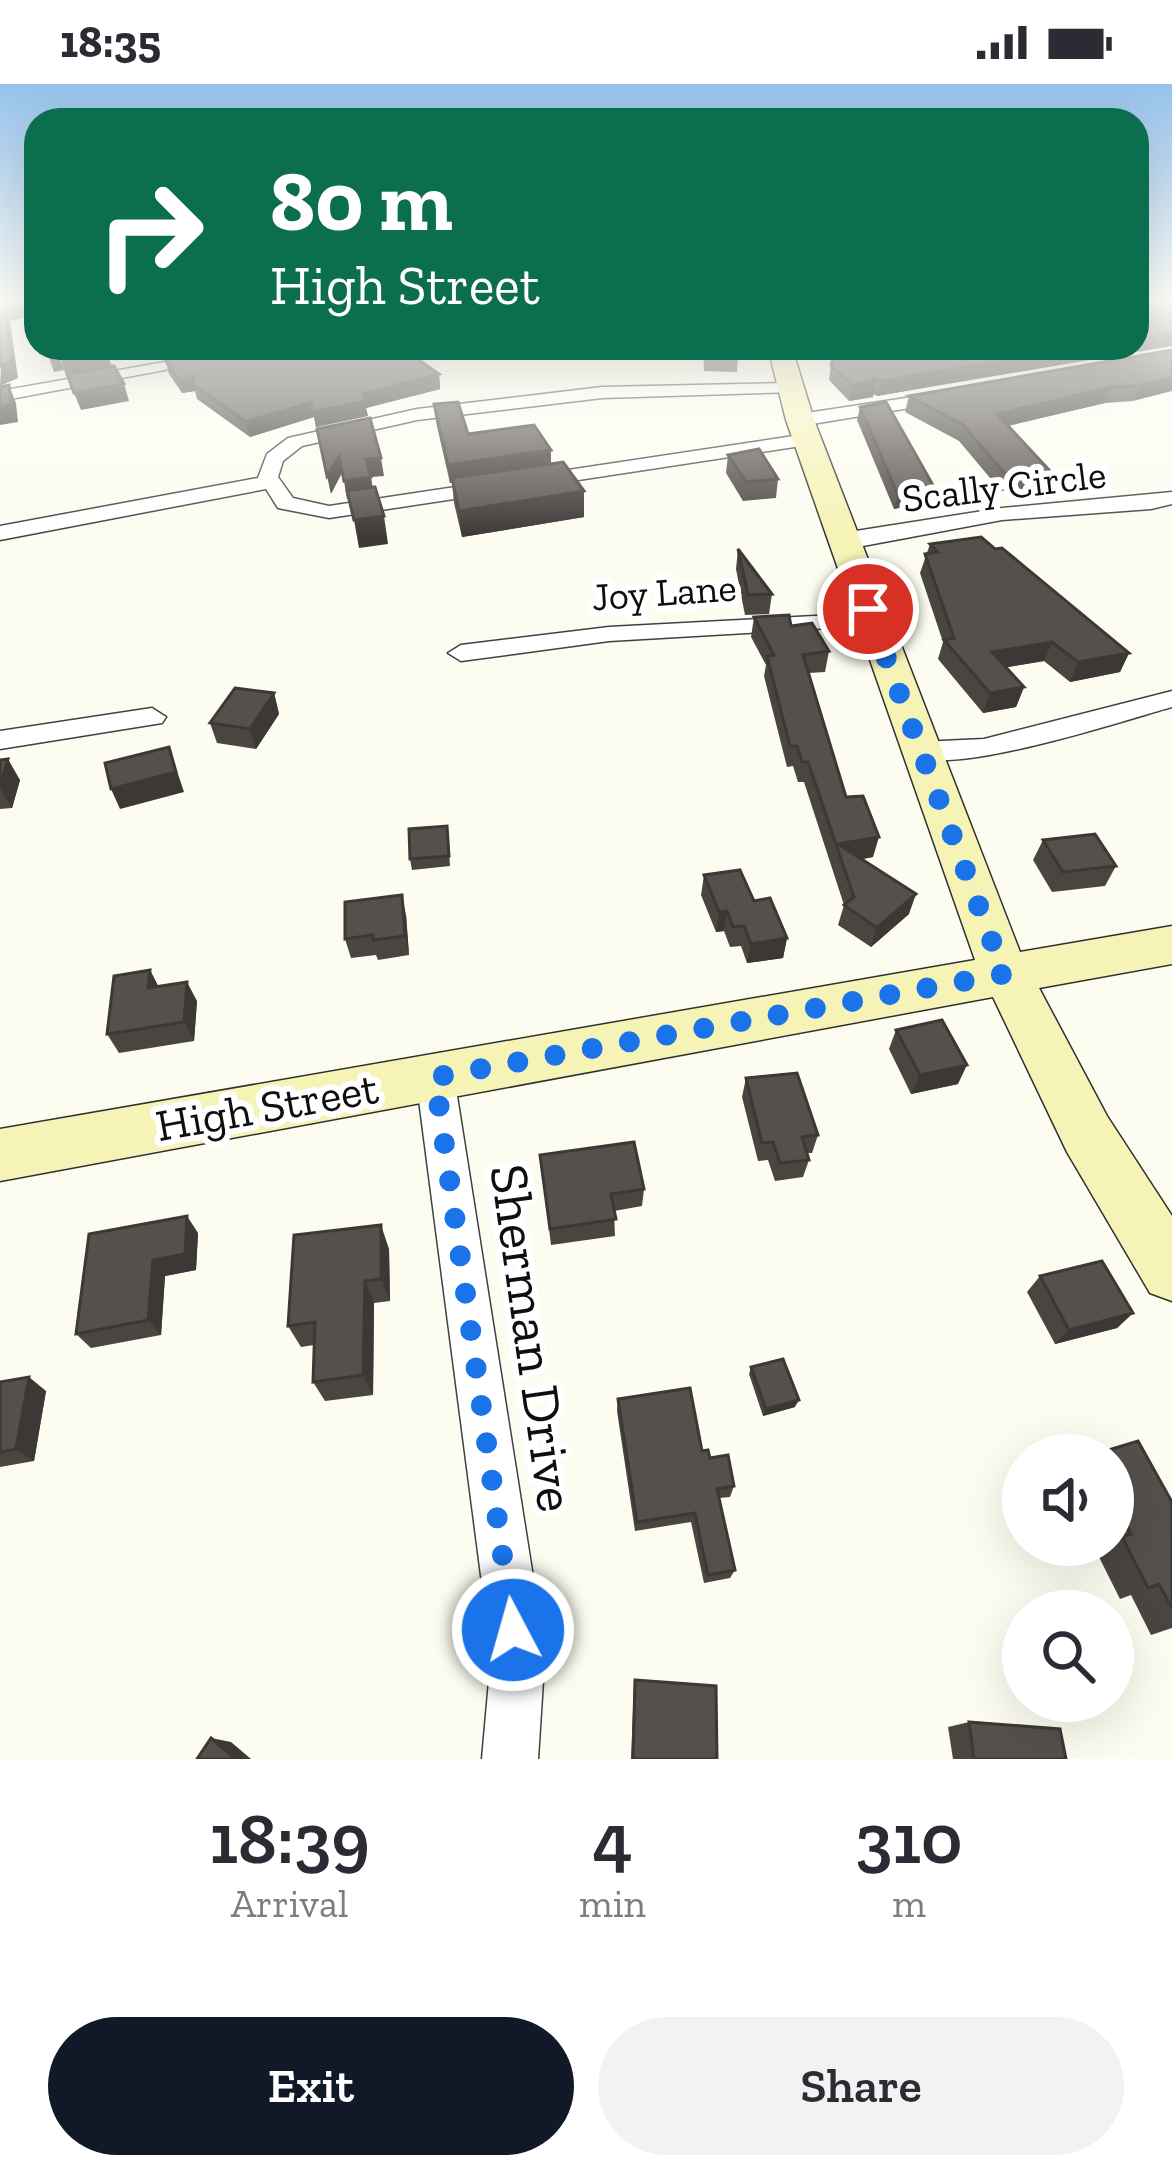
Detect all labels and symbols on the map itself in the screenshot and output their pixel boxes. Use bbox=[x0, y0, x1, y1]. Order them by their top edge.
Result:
street label: Scally Circle bbox=[899, 450, 1109, 522]
pin bbox=[817, 558, 919, 660]
street label: Joy Lane bbox=[590, 564, 738, 620]
street label: High Street bbox=[152, 1061, 383, 1153]
street label: Sherman Drive bbox=[476, 1160, 590, 1516]
position arrow bbox=[450, 1567, 576, 1693]

